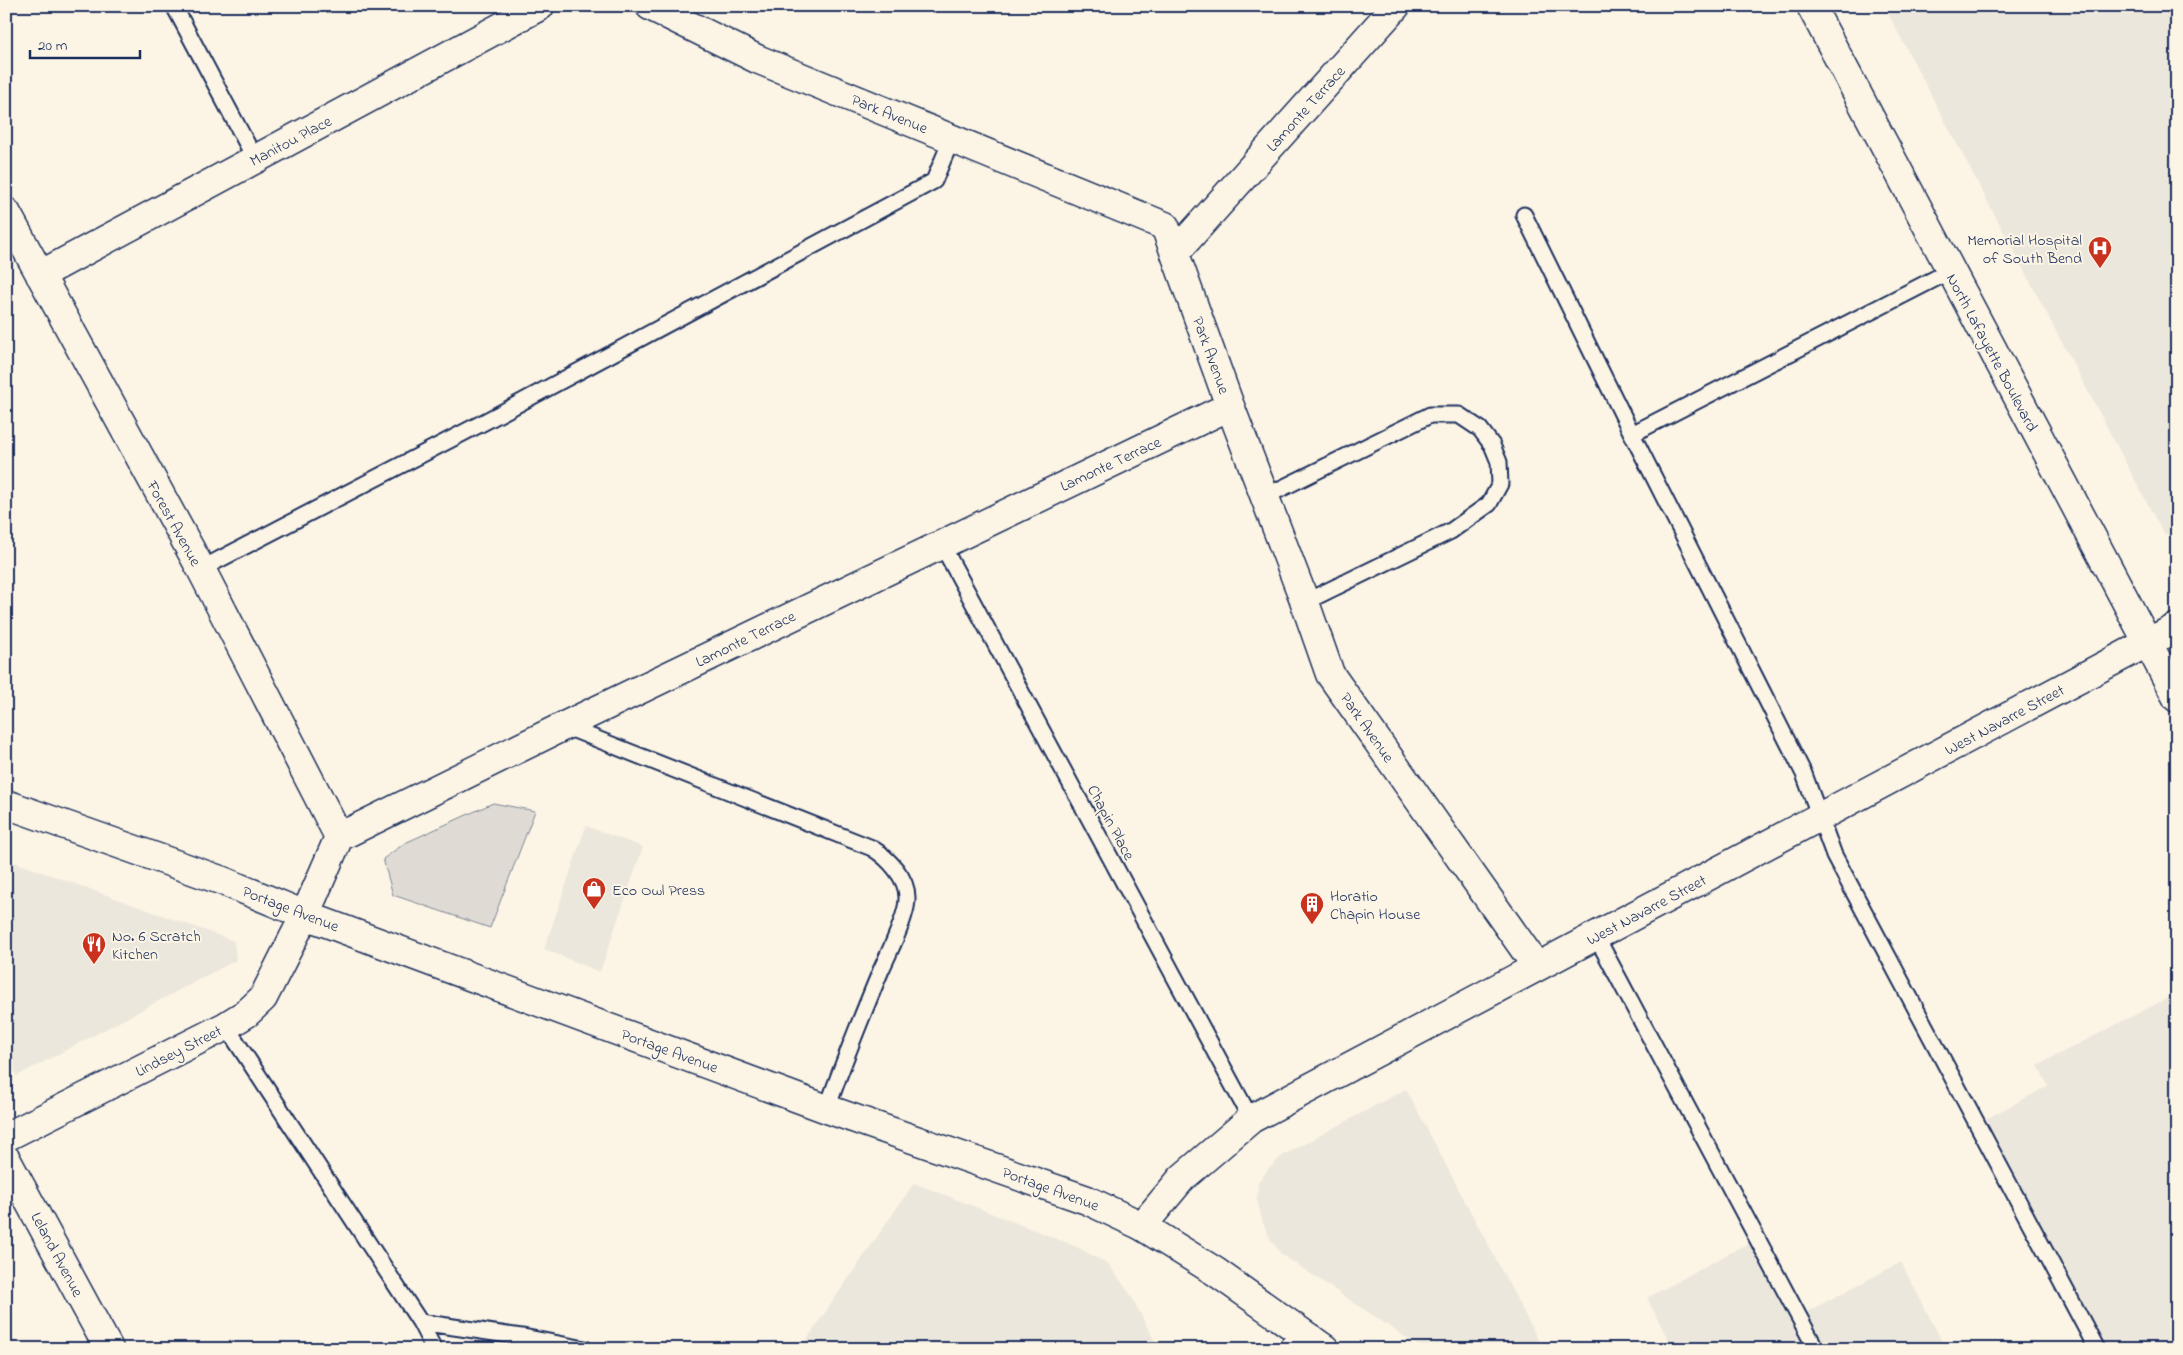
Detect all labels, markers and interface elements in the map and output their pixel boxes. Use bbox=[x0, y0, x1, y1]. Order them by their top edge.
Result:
scale bar bbox=[30, 28, 140, 60]
text: 20 m bbox=[38, 35, 68, 57]
street label: Lamonte Terrace bbox=[1261, 60, 1352, 158]
street label: Park Avenue bbox=[847, 89, 932, 141]
street label: Manitou Place bbox=[246, 110, 337, 173]
place label: Memorial Hospital of South Bend bbox=[1967, 229, 2082, 271]
hospital icon: Memorial Hospital of South Bend bbox=[2087, 235, 2113, 269]
street label: North Lafayette Boulevard bbox=[1939, 269, 2043, 436]
street label: Park Avenue bbox=[1185, 314, 1235, 399]
street label: Lamonte Terrace bbox=[1056, 431, 1166, 499]
street label: Forest Avenue bbox=[139, 476, 207, 572]
street label: Lamonte Terrace bbox=[692, 605, 801, 674]
street label: West Navarre Street bbox=[1941, 679, 2070, 763]
street label: Park Avenue bbox=[1333, 688, 1400, 769]
street label: Chapin Place bbox=[1080, 781, 1141, 866]
street label: West Navarre Street bbox=[1583, 869, 1712, 953]
shop icon: Eco Owl Press bbox=[581, 876, 607, 910]
place label: Eco Owl Press bbox=[612, 879, 705, 903]
street label: Portage Avenue bbox=[238, 880, 343, 940]
place label: Horatio Chapin House bbox=[1330, 885, 1421, 927]
building icon: Horatio Chapin House bbox=[1299, 891, 1325, 925]
place label: No. 6 Scratch Kitchen bbox=[112, 925, 200, 967]
restaurant icon: No. 6 Scratch Kitchen bbox=[81, 931, 107, 965]
street label: Lindsey Street bbox=[131, 1019, 227, 1084]
street label: Portage Avenue bbox=[617, 1023, 722, 1081]
street label: Portage Avenue bbox=[998, 1161, 1103, 1219]
street label: Leland Avenue bbox=[24, 1208, 89, 1302]

